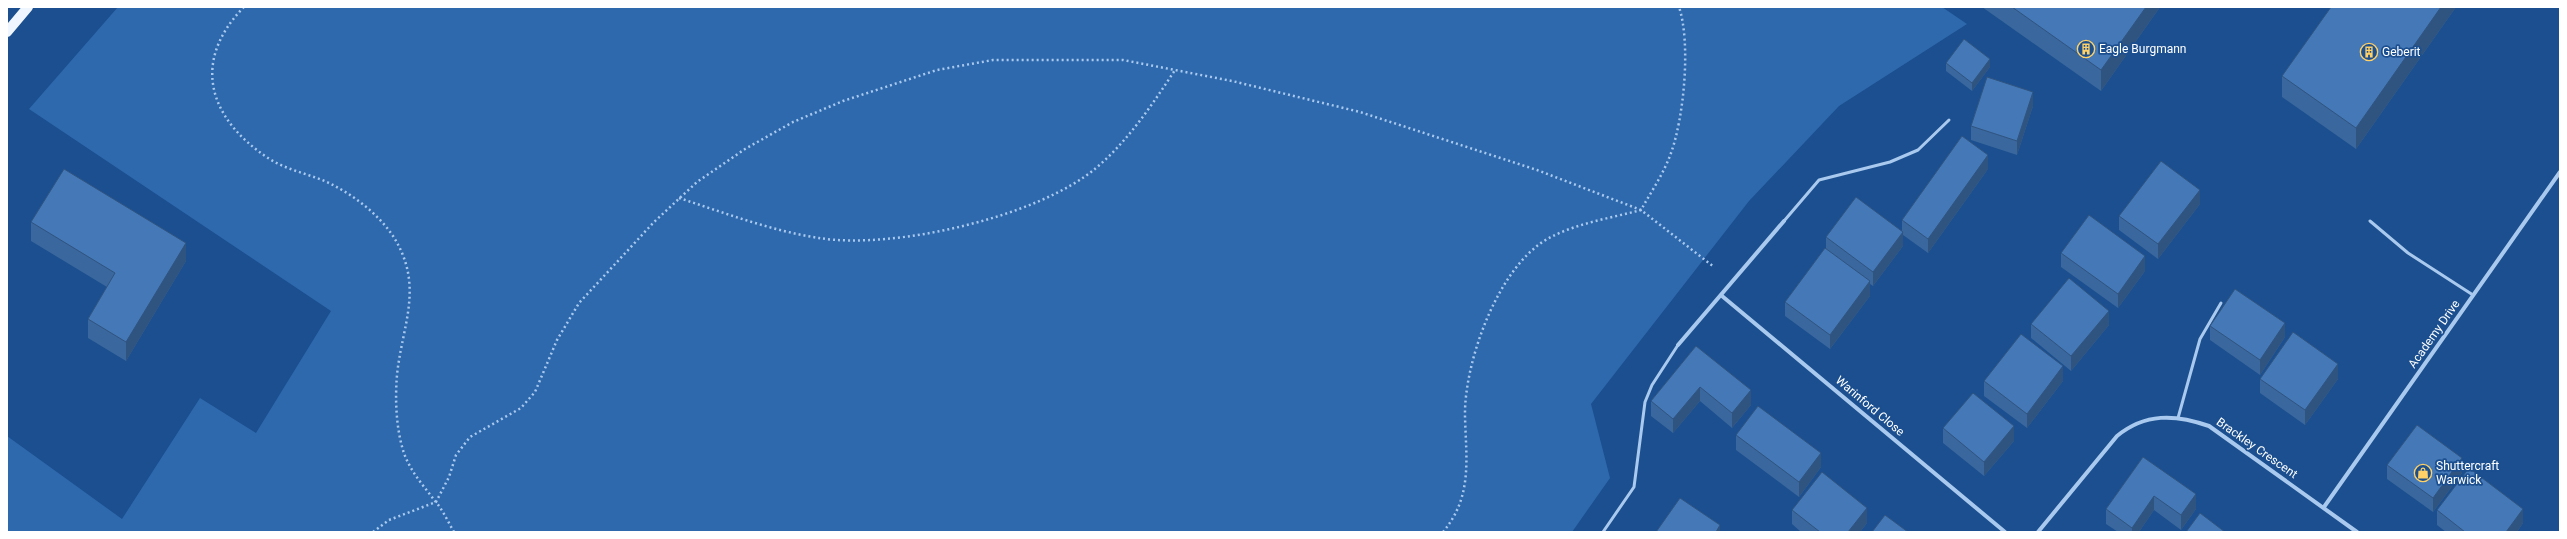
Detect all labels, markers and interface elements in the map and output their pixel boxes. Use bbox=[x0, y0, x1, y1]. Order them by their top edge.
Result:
building icon: Eagle Burgmann bbox=[2076, 39, 2096, 59]
place label: Eagle Burgmann bbox=[2099, 42, 2186, 56]
building icon: Geberit bbox=[2359, 42, 2379, 62]
place label: Geberit bbox=[2382, 45, 2421, 59]
street label: Academy Drive bbox=[2405, 297, 2463, 371]
street label: Warinford Close bbox=[1833, 373, 1907, 439]
street label: Brackley Crescent bbox=[2214, 415, 2300, 481]
place label: Shuttercraft Warwick bbox=[2436, 459, 2499, 487]
shop icon: Shuttercraft Warwick bbox=[2413, 463, 2433, 483]

